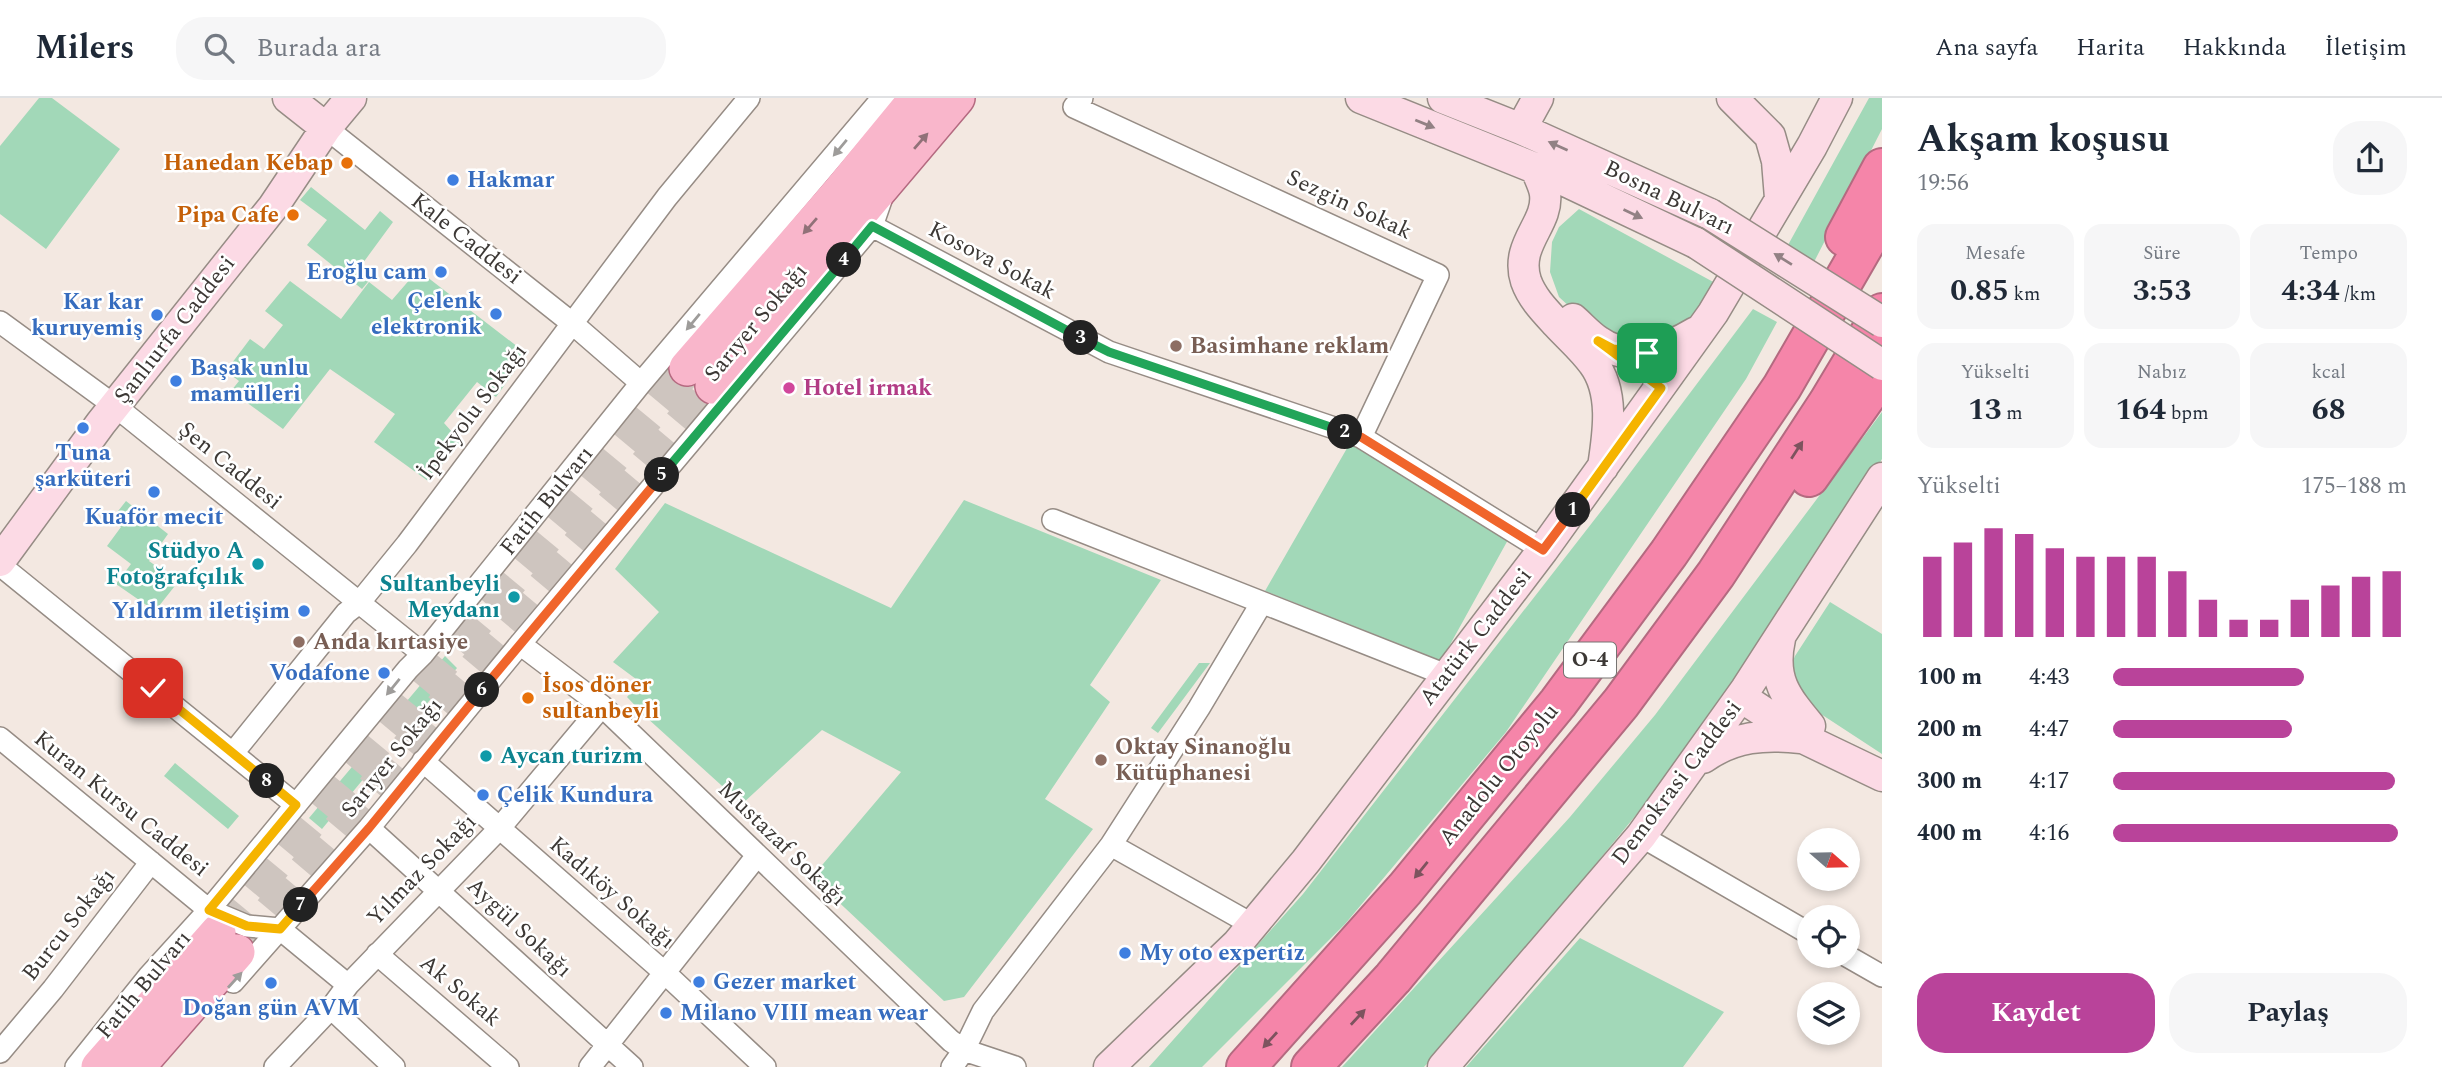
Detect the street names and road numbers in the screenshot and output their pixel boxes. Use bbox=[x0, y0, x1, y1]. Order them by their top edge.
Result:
street label: Bosna Bulvarı bbox=[1598, 151, 1740, 245]
street label: Sezgin Sokak bbox=[1280, 161, 1418, 250]
street label: Kale Caddesi bbox=[403, 184, 529, 294]
street label: Kosova Sokak bbox=[922, 213, 1062, 309]
street label: Şanlıurfa Caddesi bbox=[106, 248, 244, 412]
street label: Sarıyer Sokağı bbox=[696, 256, 816, 390]
street label: İpekyolu Sokağı bbox=[410, 336, 536, 488]
street label: Şen Caddesi bbox=[170, 413, 290, 519]
street label: Fatih Bulvarı bbox=[492, 438, 602, 564]
street label: Atatürk Caddesi bbox=[1411, 561, 1541, 713]
road number: O-4 bbox=[1564, 642, 1616, 678]
street label: Sarıyer Sokağı bbox=[333, 690, 451, 826]
street label: Demokrasi Caddesi bbox=[1603, 693, 1751, 873]
street label: Anadolu Otoyolu bbox=[1430, 696, 1568, 854]
street label: Kuran Kursu Caddesi bbox=[26, 722, 216, 886]
street label: Mustazaf Sokağı bbox=[709, 773, 855, 915]
street label: Yılmaz Sokağı bbox=[359, 806, 485, 934]
street label: Kadıköy Sokağı bbox=[541, 828, 683, 958]
street label: Burcu Sokağı bbox=[14, 861, 124, 989]
street label: Aygül Sokağı bbox=[458, 870, 580, 986]
street label: Fatih Bulvarı bbox=[88, 923, 200, 1047]
street label: Ak Sokak bbox=[412, 946, 509, 1036]

